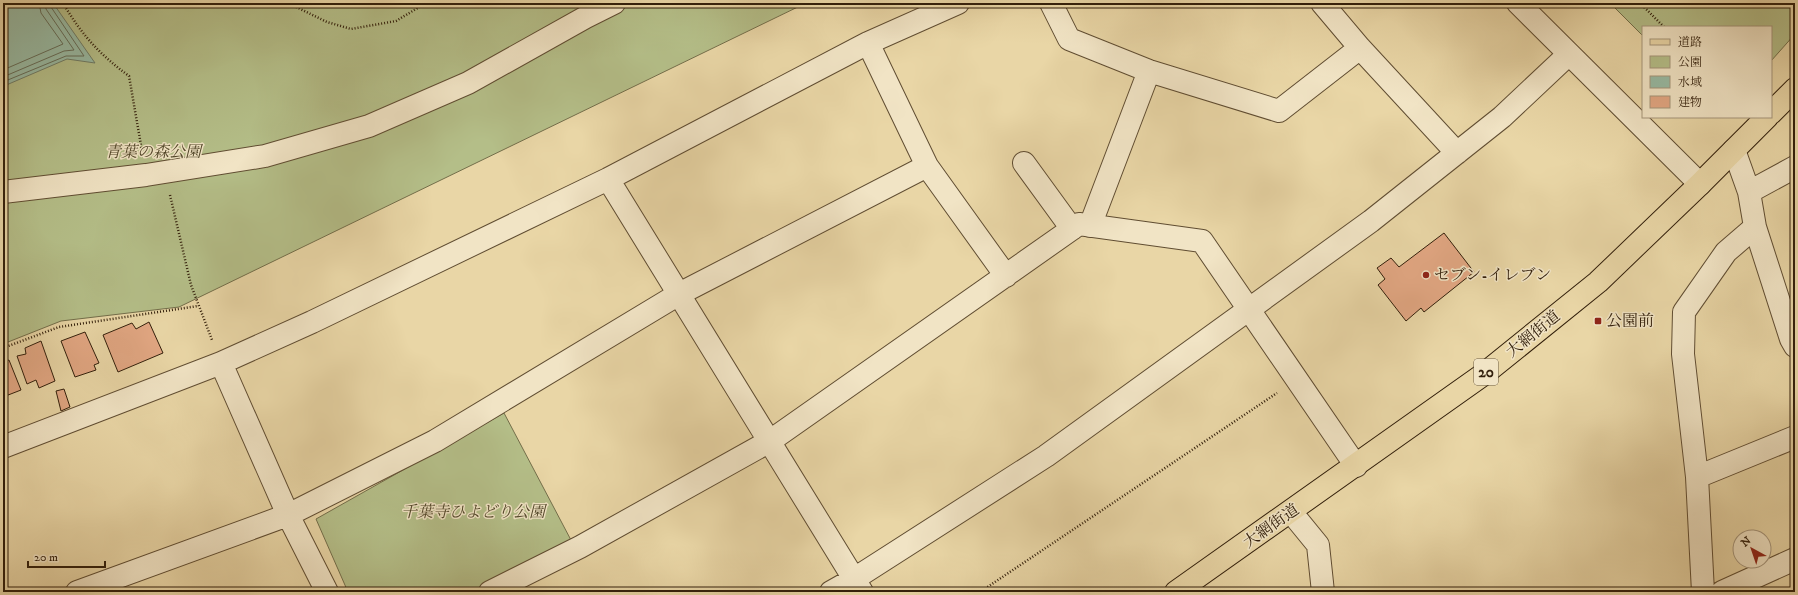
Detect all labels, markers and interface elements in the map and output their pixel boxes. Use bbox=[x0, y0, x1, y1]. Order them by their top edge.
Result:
legend bbox=[1642, 26, 1772, 118]
text: 道路 bbox=[1678, 35, 1702, 50]
text: 公園 bbox=[1678, 55, 1702, 70]
text: 水域 bbox=[1678, 75, 1702, 90]
text: 建物 bbox=[1678, 95, 1702, 110]
park label: 青葉の森公園 bbox=[105, 142, 204, 162]
place label: セブン-イレブン bbox=[1434, 265, 1551, 285]
marker: セブン-イレブン bbox=[1421, 270, 1431, 280]
street label: 大網街道 bbox=[1502, 306, 1564, 362]
place label: 公園前 bbox=[1606, 311, 1654, 331]
marker: 公園前 bbox=[1593, 316, 1603, 326]
road number: 20 bbox=[1474, 359, 1498, 385]
street label: 大網街道 bbox=[1239, 499, 1303, 553]
park label: 千葉寺ひよどり公園 bbox=[401, 502, 548, 522]
north arrow bbox=[1732, 529, 1772, 569]
text: N bbox=[1738, 534, 1754, 550]
scale bar bbox=[28, 543, 105, 569]
text: 20 m bbox=[34, 550, 58, 565]

